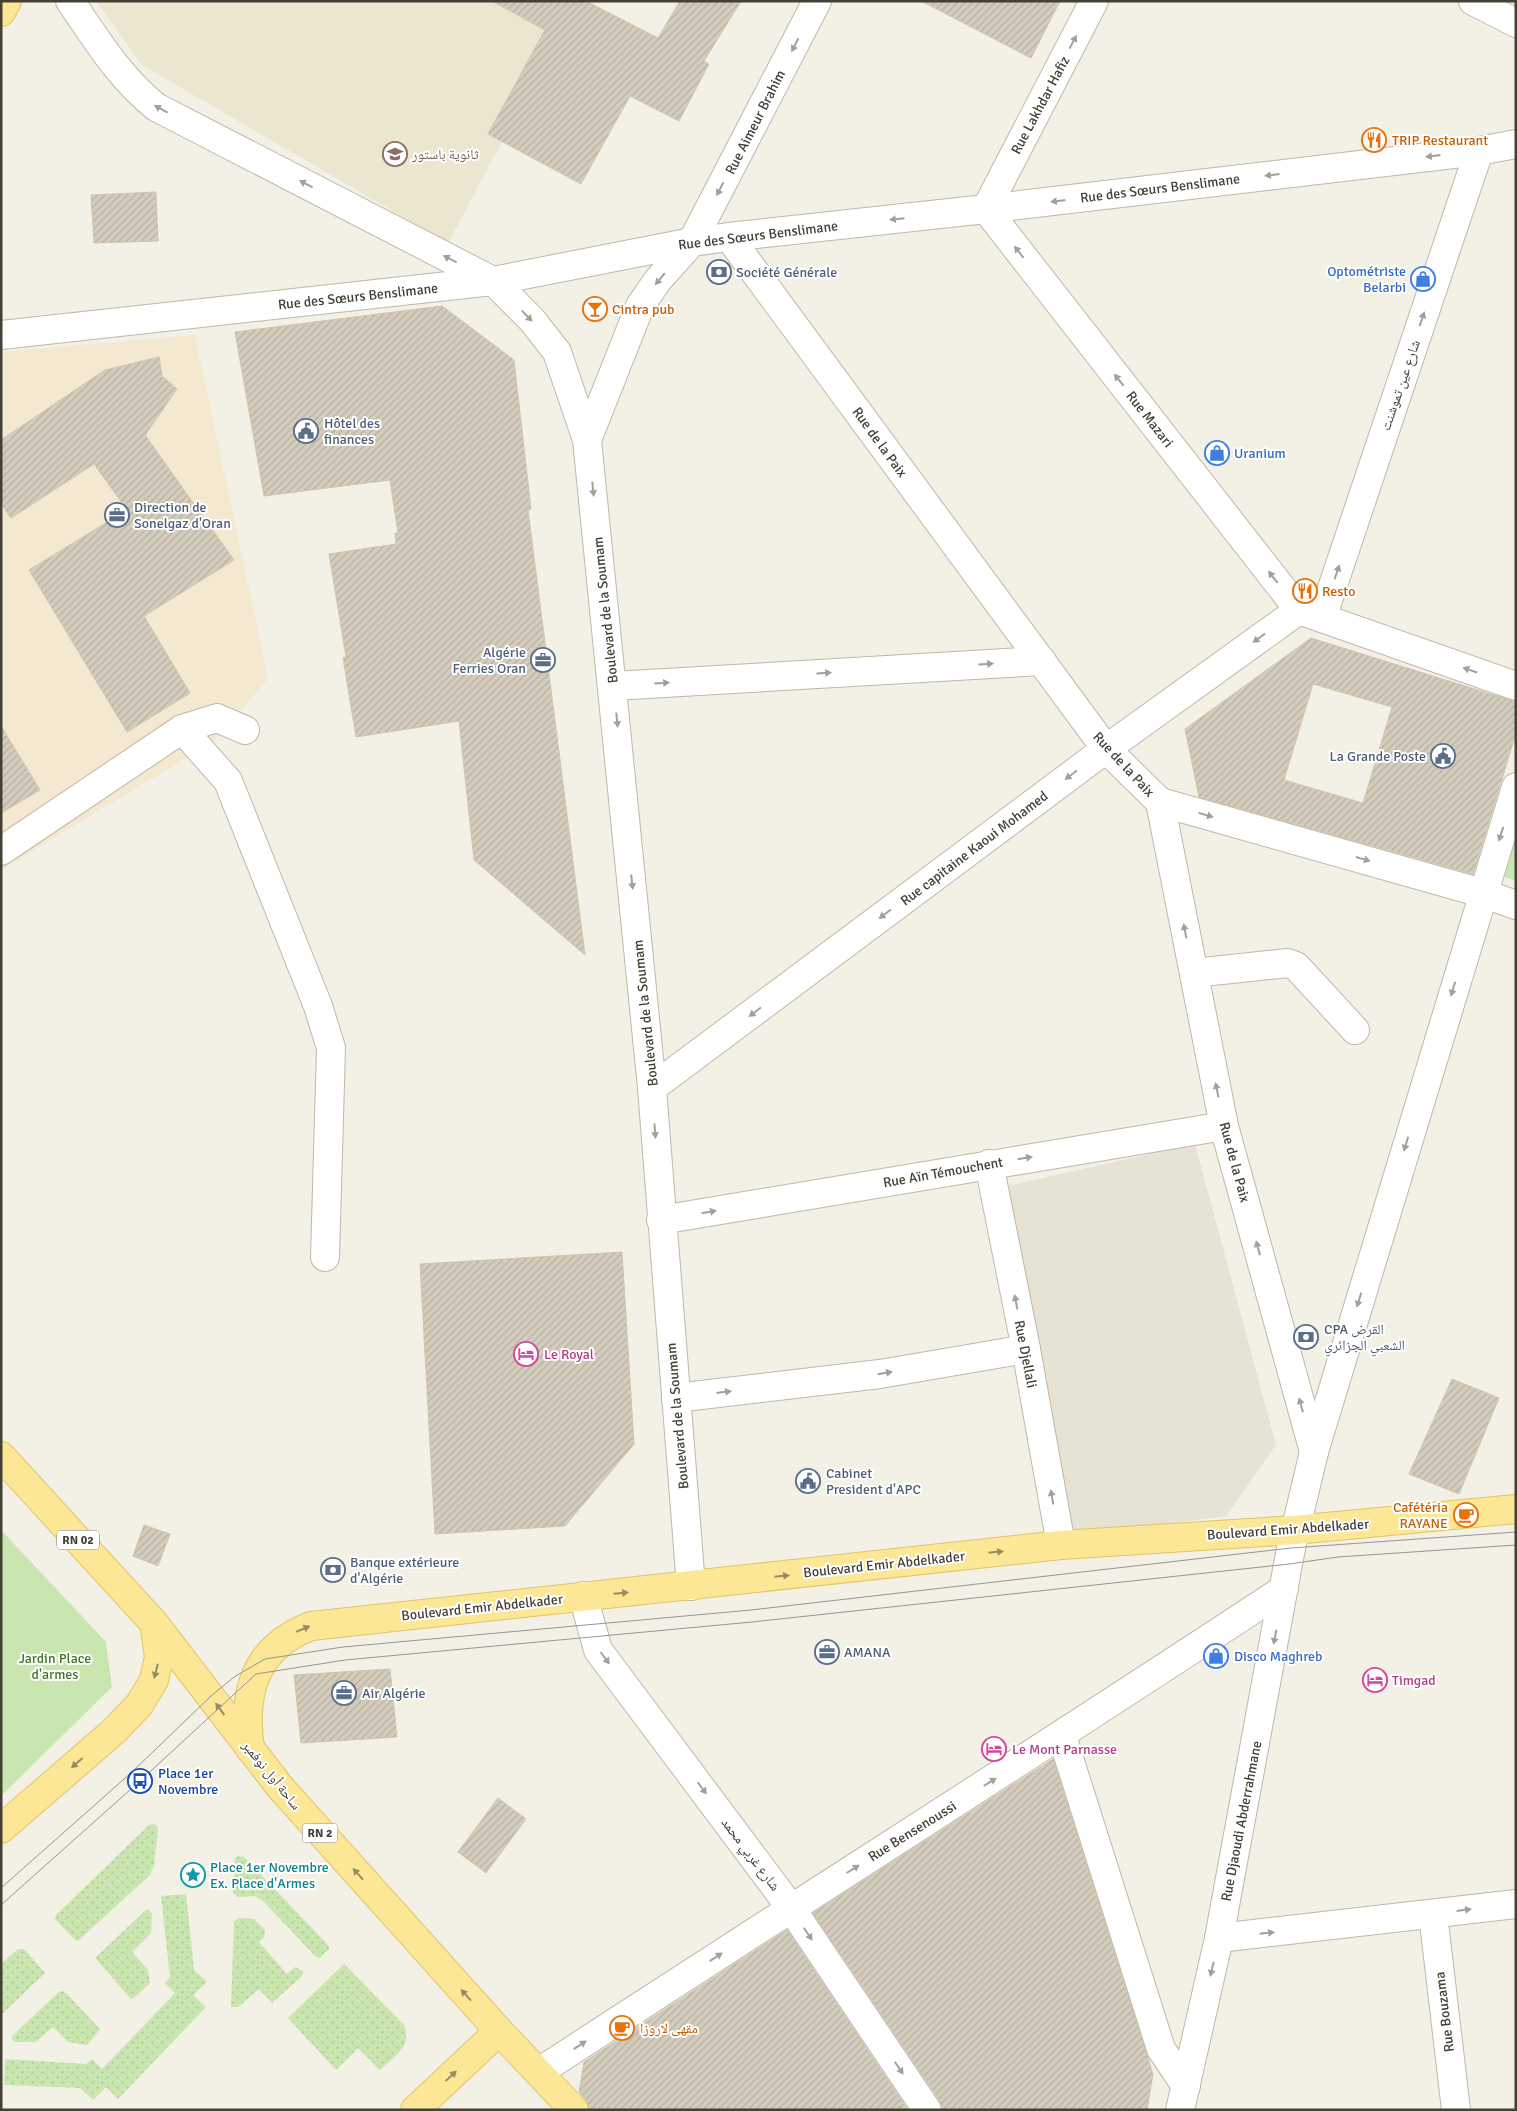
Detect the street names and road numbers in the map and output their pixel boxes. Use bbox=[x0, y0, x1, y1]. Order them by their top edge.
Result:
street label: Rue Lakhdar Hafiz bbox=[1007, 53, 1073, 157]
street label: Rue Aimeur Brahim bbox=[722, 67, 789, 177]
street label: Rue des Sœurs Benslimane bbox=[1079, 170, 1241, 207]
street label: Rue des Sœurs Benslimane bbox=[677, 217, 839, 254]
street label: Rue des Sœurs Benslimane bbox=[277, 280, 439, 313]
street label: شارع عين تموشنت bbox=[1377, 338, 1425, 433]
street label: Rue Mazari bbox=[1122, 388, 1177, 451]
street label: Rue de la Paix bbox=[848, 404, 911, 481]
street label: Boulevard de la Soumam bbox=[589, 536, 622, 684]
street label: Rue de la Paix bbox=[1089, 728, 1158, 801]
street label: Rue capitaine Kaoui Mohamed bbox=[897, 787, 1051, 909]
street label: Boulevard de la Soumam bbox=[629, 939, 662, 1087]
street label: Rue de la Paix bbox=[1216, 1120, 1254, 1205]
street label: Rue Aïn Témouchent bbox=[882, 1154, 1004, 1191]
street label: Rue Djellali bbox=[1011, 1319, 1040, 1389]
street label: Boulevard de la Soumam bbox=[663, 1342, 692, 1490]
street label: Boulevard Emir Abdelkader bbox=[1206, 1515, 1370, 1544]
road number: RN 02 bbox=[57, 1530, 99, 1550]
street label: Boulevard Emir Abdelkader bbox=[802, 1547, 967, 1581]
street label: Boulevard Emir Abdelkader bbox=[400, 1590, 565, 1624]
street label: ساحة أول نوفمبر bbox=[238, 1736, 305, 1813]
street label: Rue Djaoudi Abderrahmane bbox=[1218, 1739, 1265, 1903]
street label: Rue Bensenoussi bbox=[865, 1798, 959, 1865]
street label: شارع غربي محمد bbox=[716, 1814, 784, 1896]
road number: RN 2 bbox=[302, 1824, 338, 1842]
street label: Rue Bouzama bbox=[1431, 1971, 1458, 2053]

